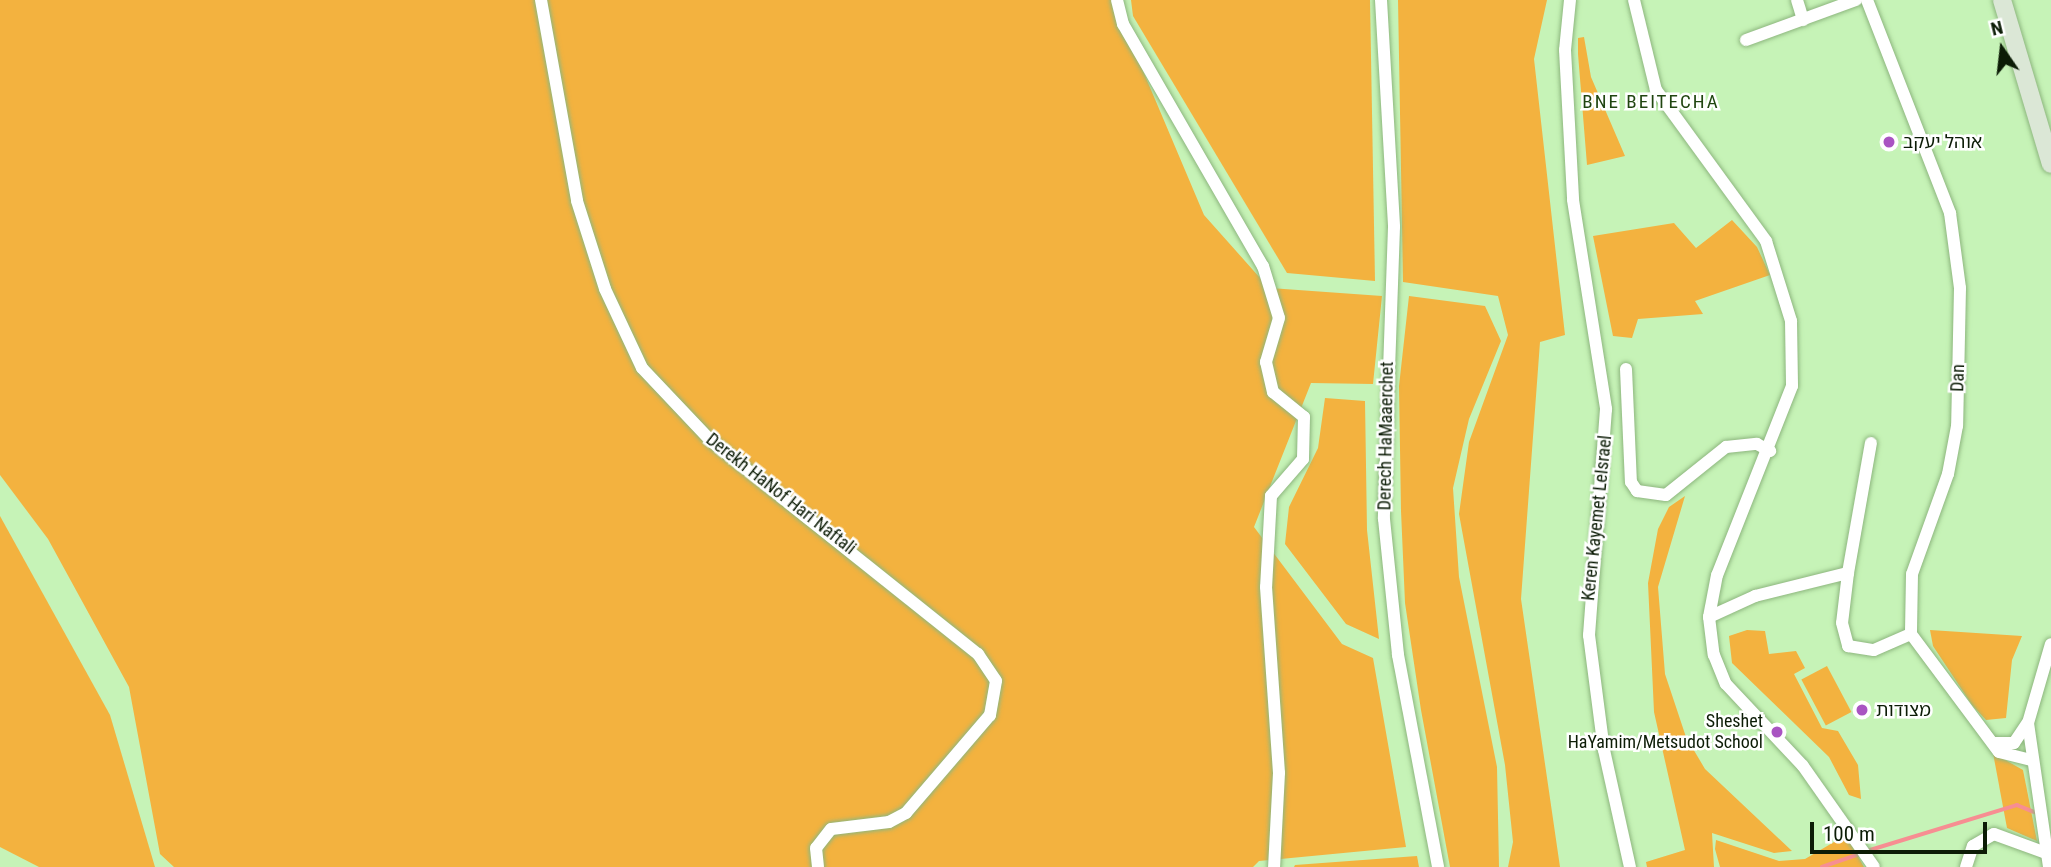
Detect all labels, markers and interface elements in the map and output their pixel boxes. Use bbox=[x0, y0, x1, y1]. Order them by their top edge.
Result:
north arrow bbox=[1967, 14, 2037, 84]
text: N bbox=[1988, 16, 2005, 41]
district label: BNE BEITECHA bbox=[1584, 91, 1718, 113]
place label: אוהל יעקב bbox=[1903, 131, 1982, 153]
marker: אוהל יעקב bbox=[1881, 134, 1897, 150]
street label: Derech HaMaaerchet bbox=[1374, 361, 1398, 511]
street label: Dan bbox=[1947, 364, 1969, 392]
street label: Derekh HaNof Hari Naftali bbox=[702, 429, 860, 559]
street label: Keren Kayemet LeIsrael bbox=[1578, 434, 1616, 602]
place label: מצודות bbox=[1876, 699, 1931, 721]
marker: מצודות bbox=[1854, 702, 1870, 718]
place label: Sheshet HaYamim/Metsudot School bbox=[1568, 711, 1763, 754]
marker: Sheshet HaYamim/Metsudot School bbox=[1769, 724, 1785, 740]
scale bar bbox=[1813, 808, 1990, 852]
text: 100 m bbox=[1823, 822, 1875, 846]

